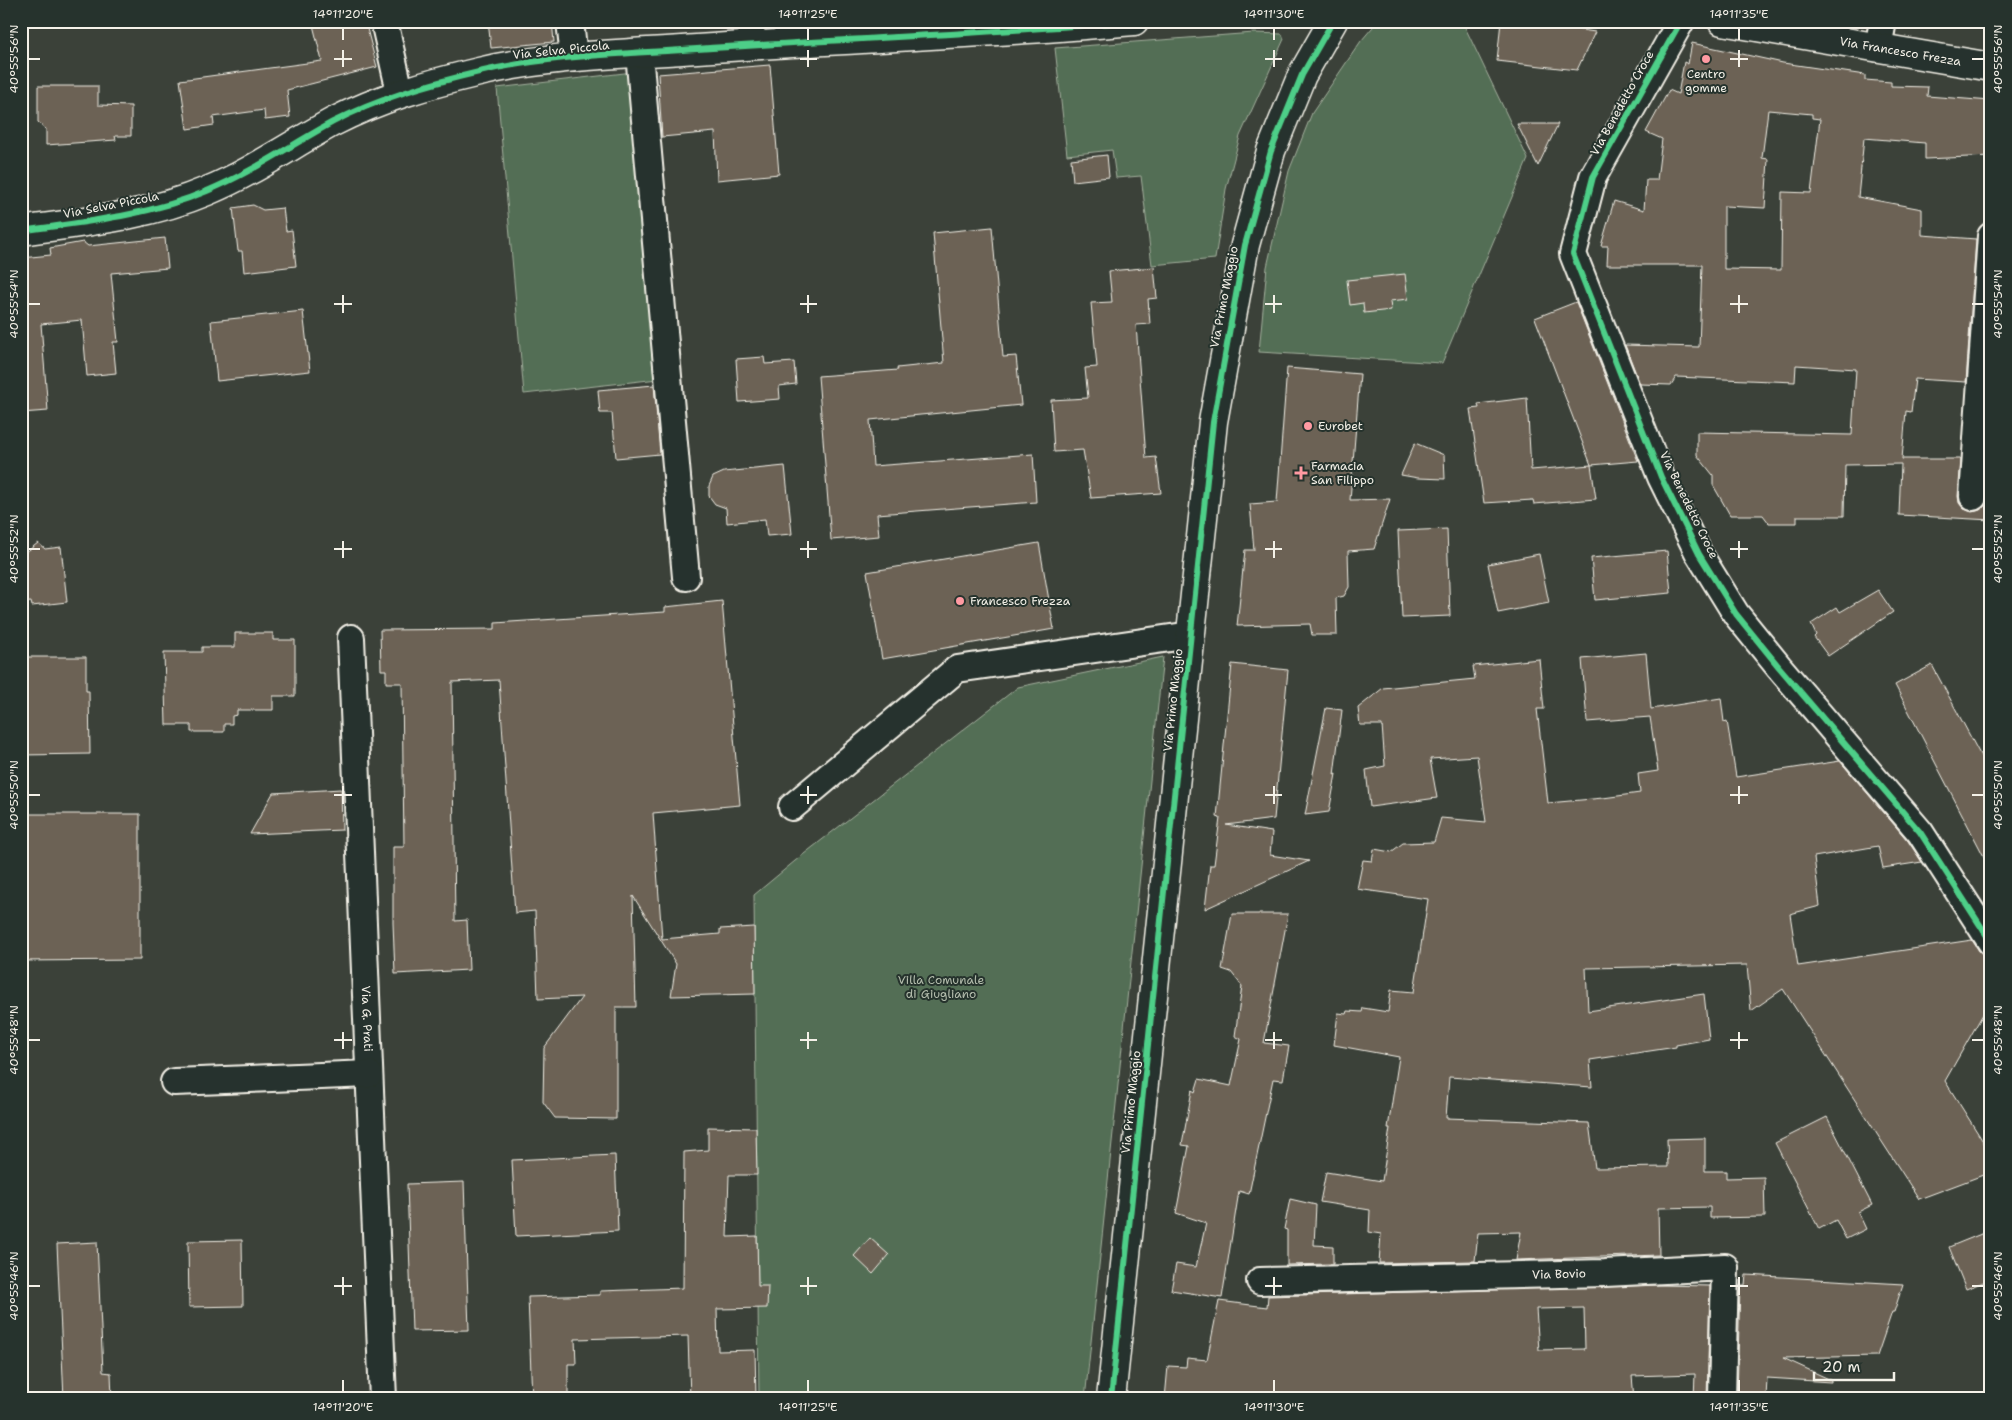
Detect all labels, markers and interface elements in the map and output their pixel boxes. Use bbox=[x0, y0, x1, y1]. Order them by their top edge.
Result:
text: 14°11'20"E bbox=[313, 6, 373, 22]
text: 14°11'25"E bbox=[778, 6, 838, 22]
text: 14°11'30"E bbox=[1244, 6, 1304, 22]
text: 14°11'35"E bbox=[1709, 6, 1769, 22]
text: 40°55'56"N bbox=[6, 25, 22, 93]
text: 40°55'56"N bbox=[1990, 25, 2006, 93]
street label: Via Francesco Frezza bbox=[1838, 33, 1963, 70]
street label: Via Selva Piccola bbox=[512, 37, 611, 63]
street label: Via Benedetto Croce bbox=[1586, 47, 1658, 158]
marker: Centro gomme bbox=[1700, 53, 1712, 65]
place label: Centro gomme bbox=[1685, 66, 1727, 96]
street label: Via Selva Piccola bbox=[62, 188, 161, 222]
street label: Via Primo Maggio bbox=[1206, 245, 1242, 349]
text: 40°55'54"N bbox=[6, 269, 22, 339]
text: 40°55'54"N bbox=[1990, 269, 2006, 339]
place label: Eurobet bbox=[1318, 418, 1363, 434]
marker: Eurobet bbox=[1302, 420, 1314, 432]
street label: Via Benedetto Croce bbox=[1656, 449, 1722, 562]
place label: Farmacia San Filippo bbox=[1311, 458, 1374, 488]
marker: Farmacia San Filippo bbox=[1295, 467, 1307, 479]
text: 40°55'52"N bbox=[6, 514, 22, 584]
text: 40°55'52"N bbox=[1990, 514, 2006, 584]
place label: Francesco Frezza bbox=[970, 593, 1071, 609]
marker: Francesco Frezza bbox=[954, 595, 966, 607]
street label: Via Primo Maggio bbox=[1160, 648, 1186, 752]
text: 40°55'50"N bbox=[6, 760, 22, 830]
text: 40°55'50"N bbox=[1990, 760, 2006, 830]
park label: Villa Comunale di Giugliano bbox=[898, 972, 985, 1002]
street label: Via G. Prati bbox=[358, 985, 376, 1052]
text: 40°55'48"N bbox=[6, 1005, 22, 1075]
text: 40°55'48"N bbox=[1990, 1005, 2006, 1075]
street label: Via Primo Maggio bbox=[1118, 1050, 1144, 1154]
text: 40°55'46"N bbox=[6, 1251, 22, 1321]
text: 40°55'46"N bbox=[1990, 1251, 2006, 1321]
street label: Via Bovio bbox=[1532, 1265, 1586, 1283]
scale bar bbox=[1814, 1350, 1894, 1382]
text: 20 m bbox=[1822, 1357, 1861, 1377]
text: 14°11'20"E bbox=[313, 1399, 373, 1415]
text: 14°11'25"E bbox=[778, 1399, 838, 1415]
text: 14°11'30"E bbox=[1244, 1399, 1304, 1415]
text: 14°11'35"E bbox=[1709, 1399, 1769, 1415]

